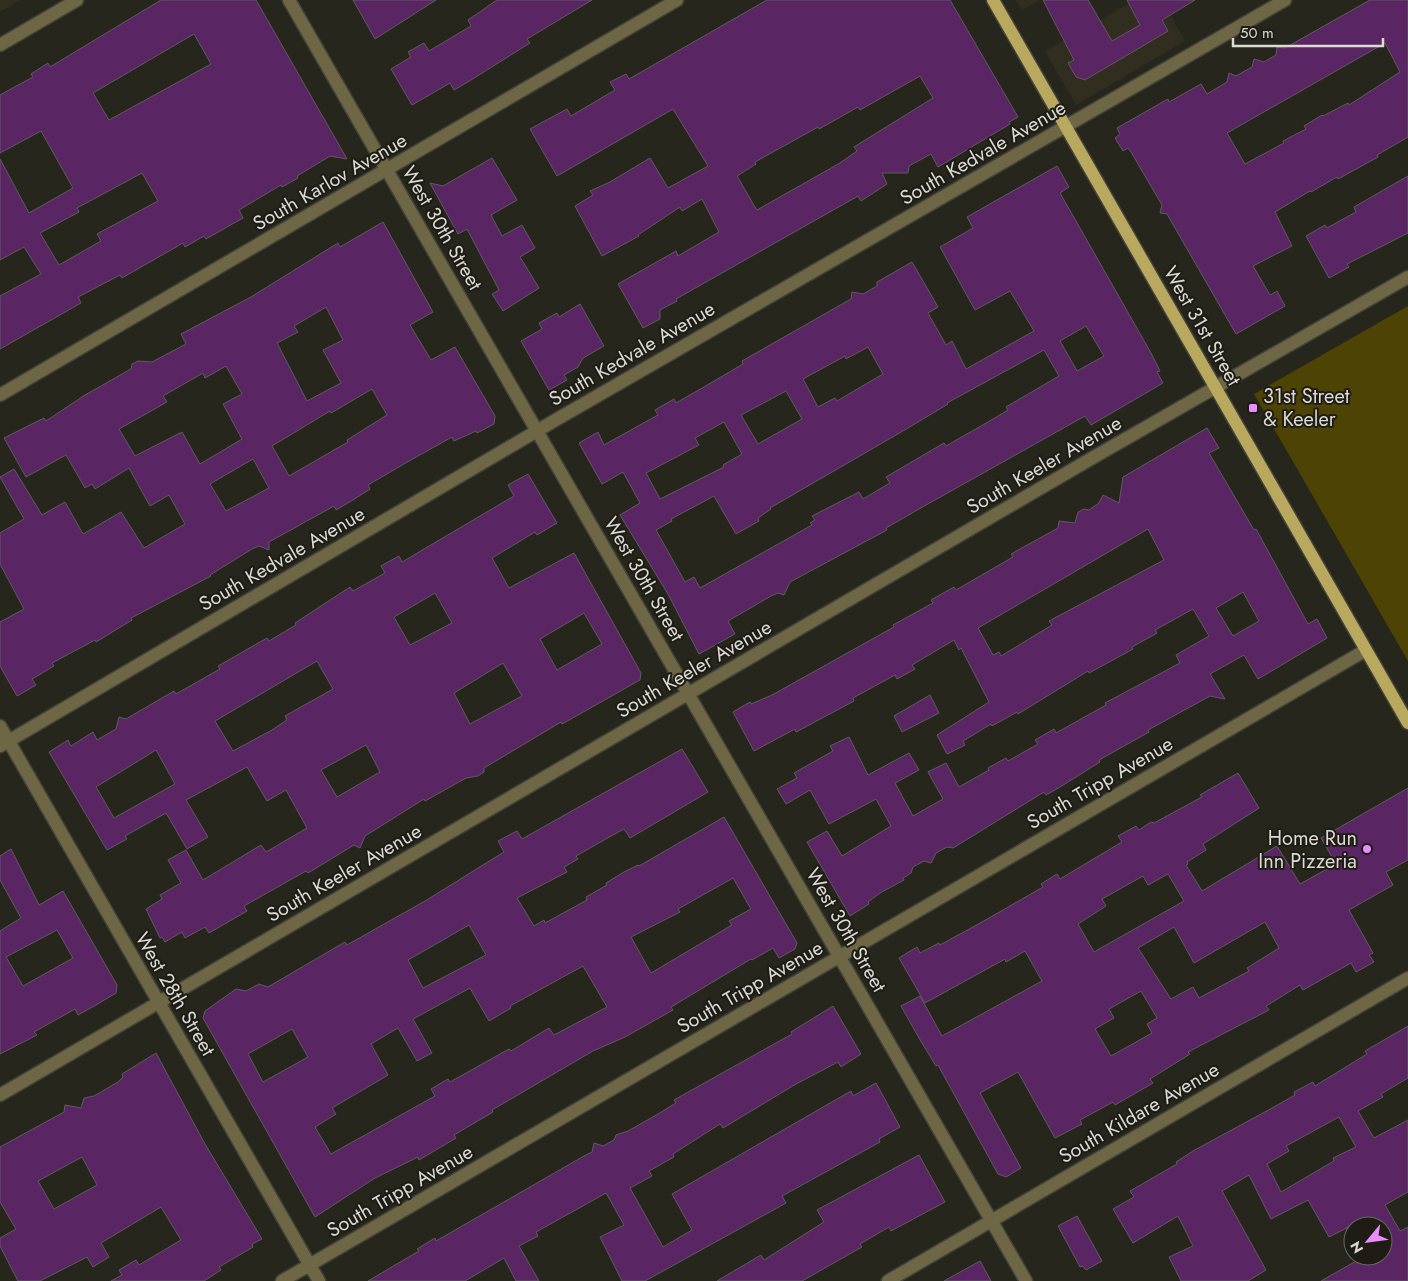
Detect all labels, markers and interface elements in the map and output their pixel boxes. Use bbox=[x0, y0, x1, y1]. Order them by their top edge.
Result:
scale bar bbox=[1233, 15, 1383, 47]
text: 50 m bbox=[1240, 22, 1274, 44]
street label: South Kedvale Avenue bbox=[894, 94, 1072, 212]
street label: South Karlov Avenue bbox=[248, 126, 412, 238]
street label: West 30th Street bbox=[395, 160, 489, 296]
street label: West 31st Street bbox=[1156, 261, 1248, 391]
street label: South Kedvale Avenue bbox=[543, 295, 721, 413]
place label: 31st Street & Keeler bbox=[1263, 382, 1350, 434]
marker: 31st Street & Keeler bbox=[1247, 402, 1259, 414]
street label: South Keeler Avenue bbox=[961, 409, 1127, 521]
street label: South Kedvale Avenue bbox=[193, 500, 371, 618]
street label: West 30th Street bbox=[597, 511, 691, 647]
street label: South Keeler Avenue bbox=[611, 613, 777, 725]
street label: South Tripp Avenue bbox=[1021, 729, 1179, 837]
street label: South Keeler Avenue bbox=[261, 817, 427, 929]
place label: Home Run Inn Pizzeria bbox=[1258, 824, 1357, 876]
marker: Home Run Inn Pizzeria bbox=[1361, 843, 1373, 855]
street label: West 30th Street bbox=[799, 862, 893, 998]
street label: West 28th Street bbox=[128, 927, 222, 1061]
street label: South Tripp Avenue bbox=[671, 933, 829, 1041]
street label: South Kildare Avenue bbox=[1053, 1055, 1225, 1171]
street label: South Tripp Avenue bbox=[321, 1137, 479, 1245]
north arrow bbox=[1343, 1216, 1393, 1266]
text: N bbox=[1345, 1238, 1368, 1257]

